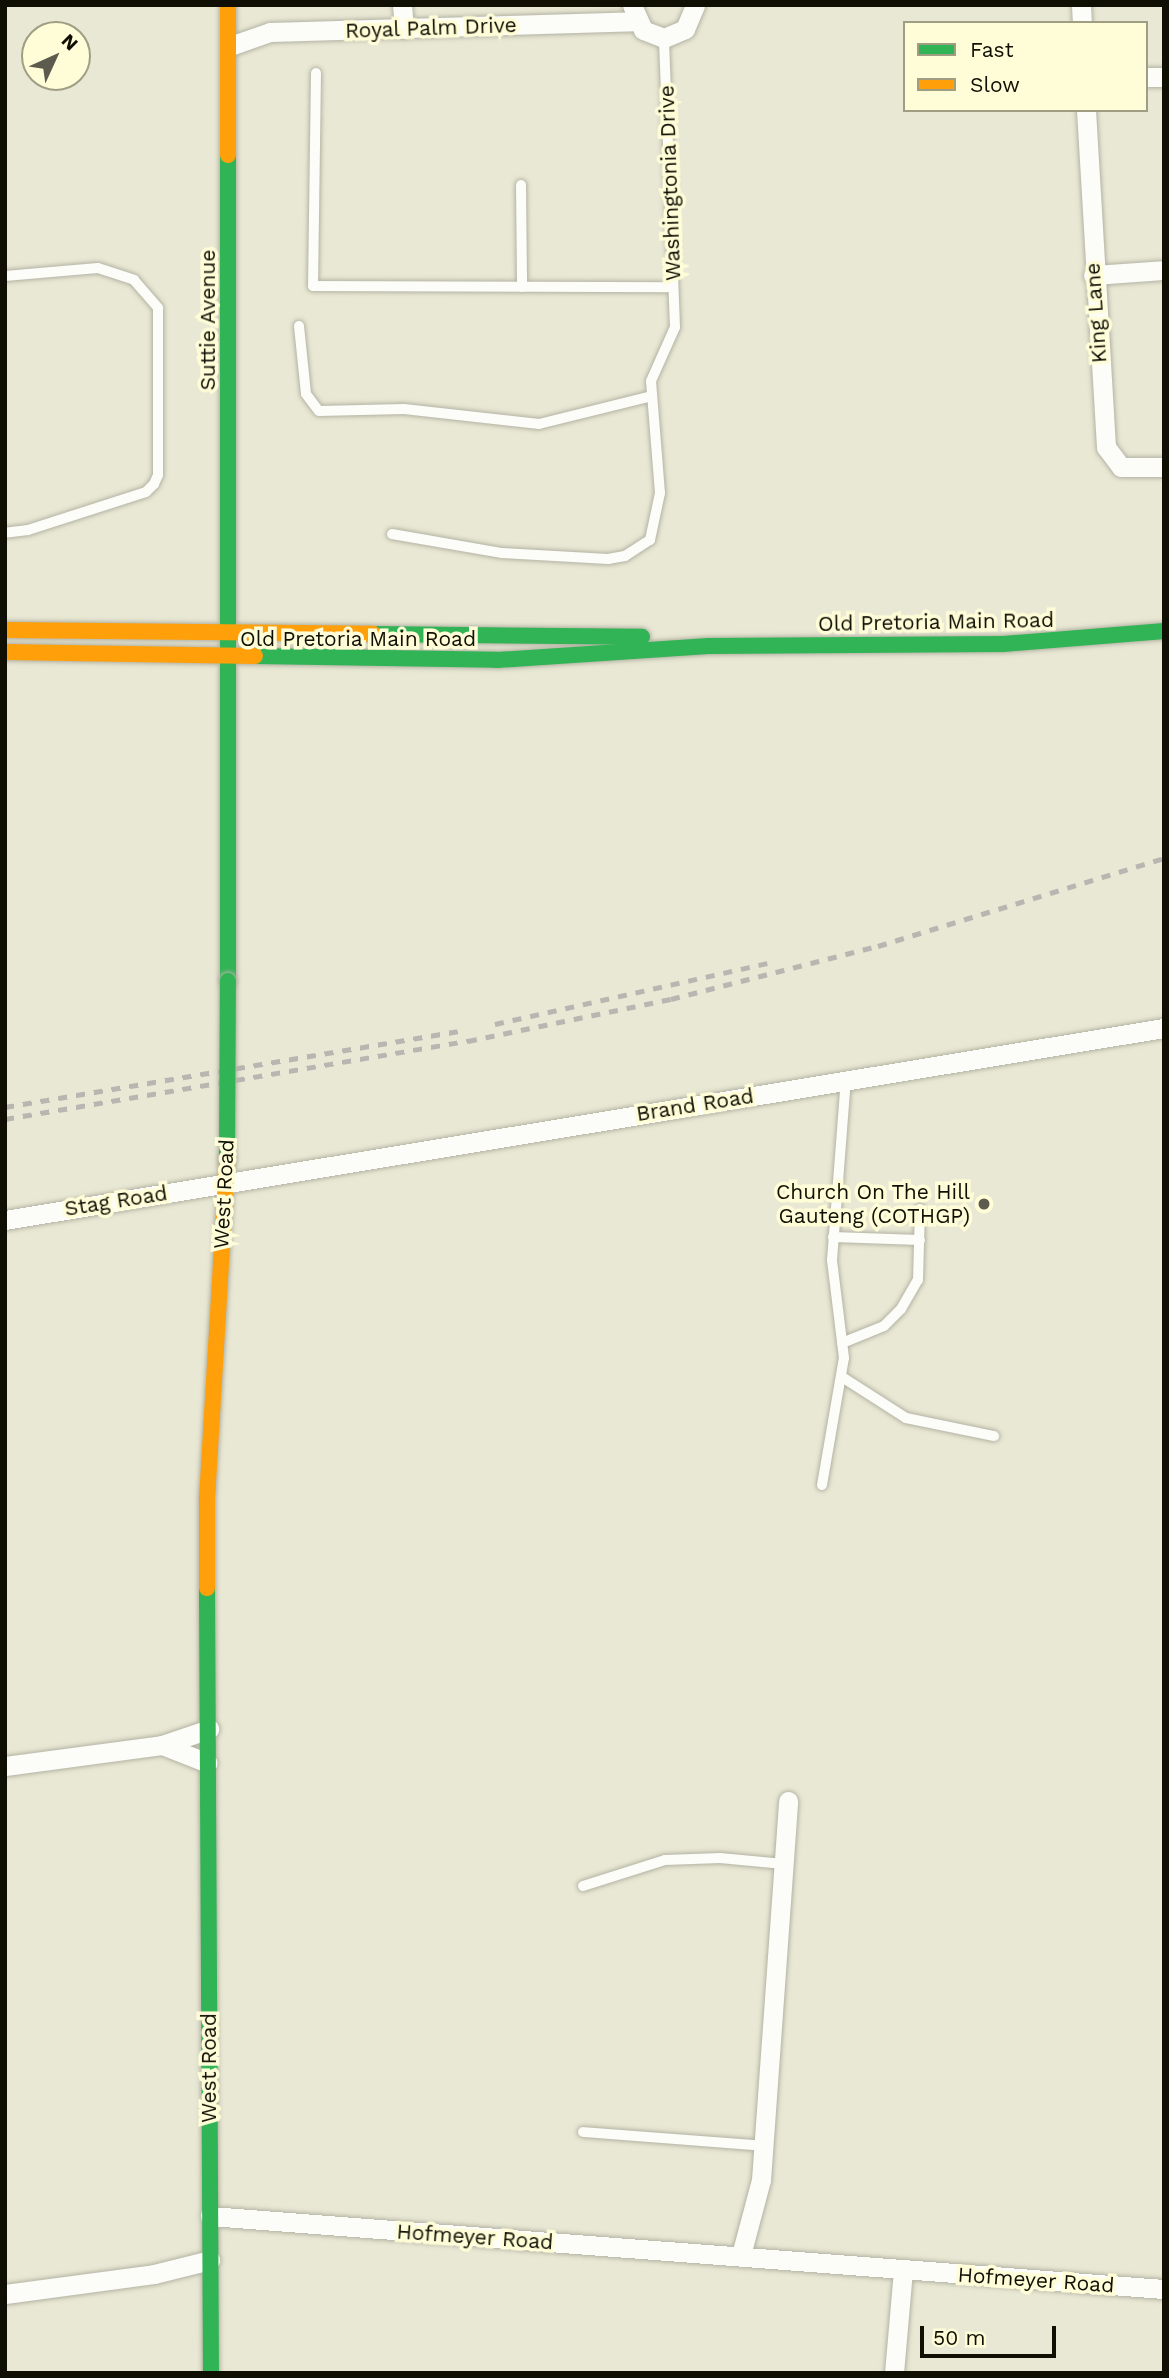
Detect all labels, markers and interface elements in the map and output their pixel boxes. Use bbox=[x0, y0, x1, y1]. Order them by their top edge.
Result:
street label: Royal Palm Drive bbox=[344, 12, 518, 44]
north arrow bbox=[21, 21, 91, 91]
legend bbox=[903, 21, 1148, 112]
text: N bbox=[57, 29, 83, 55]
text: Fast bbox=[970, 37, 1014, 62]
text: Slow bbox=[970, 72, 1020, 97]
street label: Washingtonia Drive bbox=[654, 84, 686, 282]
street label: Suttie Avenue bbox=[195, 249, 221, 391]
street label: King Lane bbox=[1080, 262, 1112, 364]
street label: Old Pretoria Main Road bbox=[817, 607, 1055, 637]
street label: Old Pretoria Main Road bbox=[240, 626, 476, 652]
street label: Brand Road bbox=[635, 1083, 755, 1127]
street label: West Road bbox=[209, 1138, 239, 1250]
place label: Church On The Hill Gauteng (COTHGP) bbox=[775, 1179, 970, 1229]
street label: Stag Road bbox=[63, 1180, 169, 1222]
marker: Church On The Hill Gauteng (COTHGP) bbox=[976, 1196, 992, 1212]
street label: West Road bbox=[196, 2013, 222, 2123]
street label: Hofmeyer Road bbox=[396, 2219, 554, 2255]
street label: Hofmeyer Road bbox=[957, 2262, 1115, 2298]
scale bar bbox=[924, 2312, 1060, 2356]
text: 50 m bbox=[933, 2325, 985, 2350]

